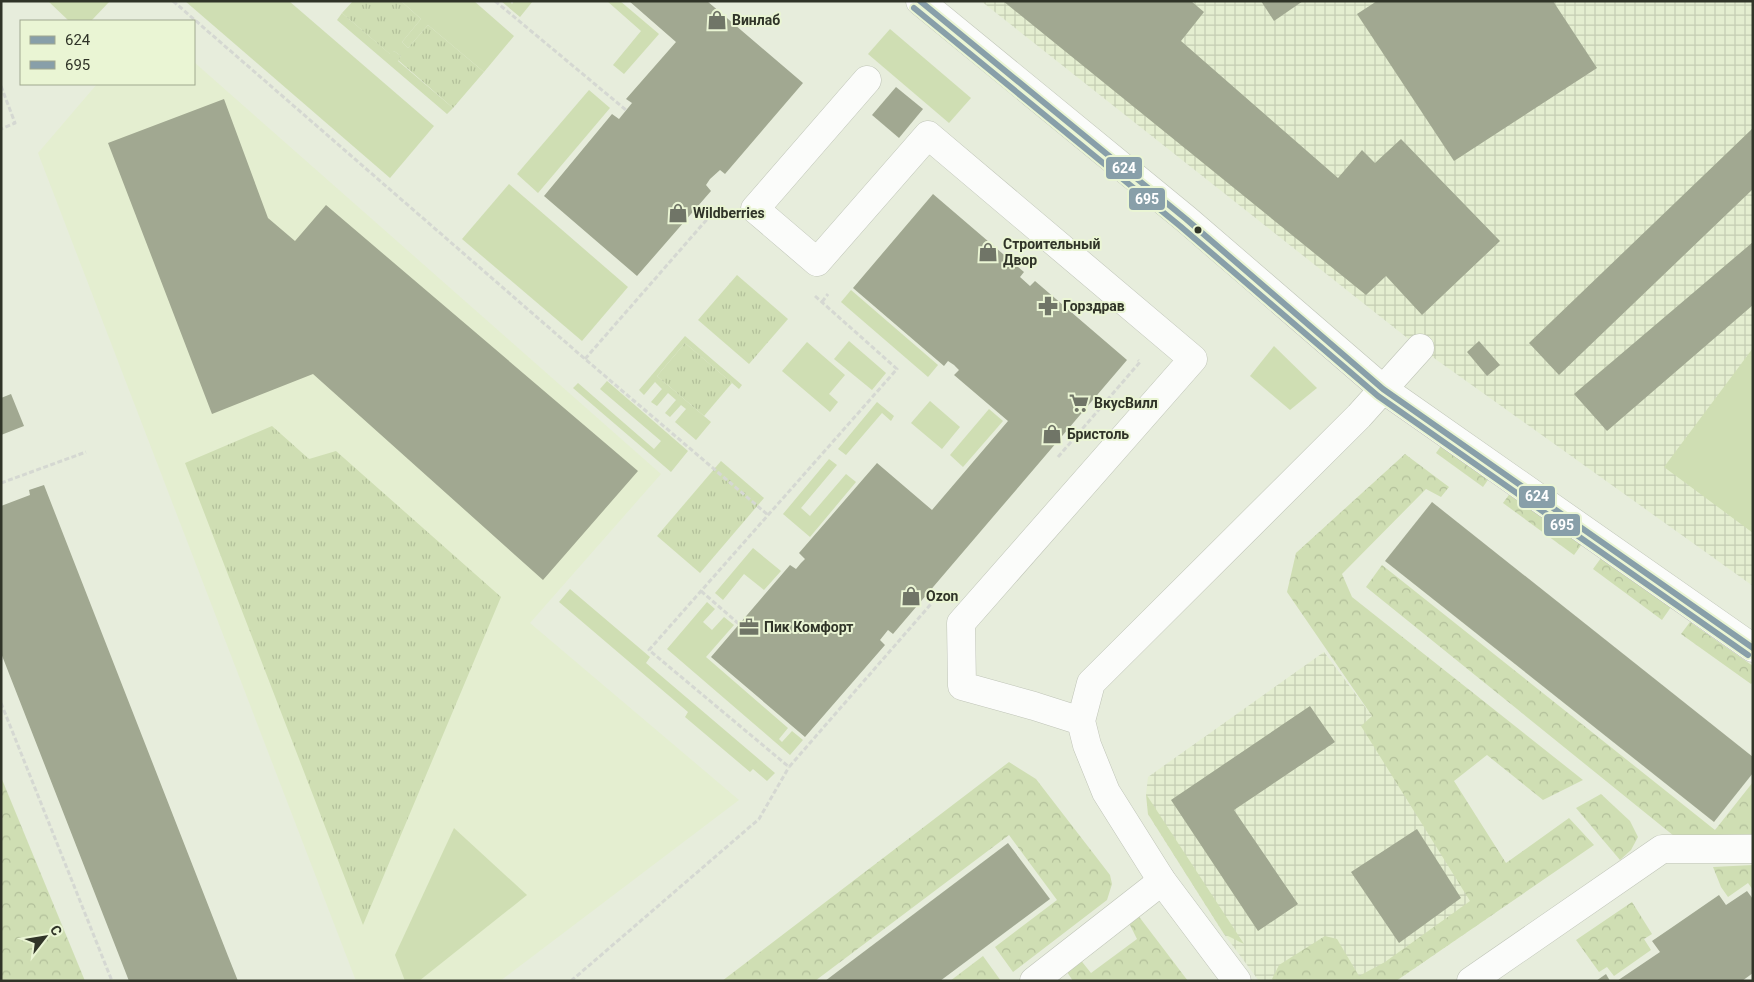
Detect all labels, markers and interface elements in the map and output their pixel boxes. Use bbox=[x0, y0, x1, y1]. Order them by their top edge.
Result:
shop icon: Винлаб bbox=[706, 9, 728, 31]
place label: Винлаб bbox=[732, 12, 780, 28]
legend bbox=[20, 20, 195, 85]
text: 624 bbox=[65, 31, 91, 49]
text: 695 bbox=[65, 56, 90, 74]
line badge: 624 bbox=[1105, 156, 1143, 180]
text: 624 bbox=[1112, 160, 1136, 176]
line badge: 695 bbox=[1128, 187, 1166, 211]
text: 695 bbox=[1135, 191, 1159, 207]
shop icon: Wildberries bbox=[667, 202, 689, 224]
place label: Wildberries bbox=[693, 205, 765, 221]
unlabelled marker bbox=[1193, 225, 1203, 235]
place label: Строительный Двор bbox=[1003, 236, 1101, 268]
shop icon: Строительный Двор bbox=[977, 241, 999, 263]
pharmacy icon: Горздрав bbox=[1037, 295, 1059, 317]
place label: Горздрав bbox=[1063, 298, 1125, 314]
supermarket icon: ВкусВилл bbox=[1068, 392, 1090, 414]
place label: ВкусВилл bbox=[1094, 395, 1158, 411]
shop icon: Бристоль bbox=[1041, 423, 1063, 445]
place label: Бристоль bbox=[1067, 426, 1129, 442]
line badge: 624 bbox=[1518, 485, 1556, 509]
text: 624 bbox=[1525, 488, 1549, 504]
line badge: 695 bbox=[1543, 513, 1581, 537]
text: 695 bbox=[1550, 517, 1574, 533]
shop icon: Ozon bbox=[900, 585, 922, 607]
place label: Ozon bbox=[926, 588, 959, 604]
office icon: Пик Комфорт bbox=[738, 616, 760, 638]
place label: Пик Комфорт bbox=[764, 619, 853, 635]
north arrow bbox=[20, 912, 70, 962]
text: С bbox=[47, 922, 65, 938]

